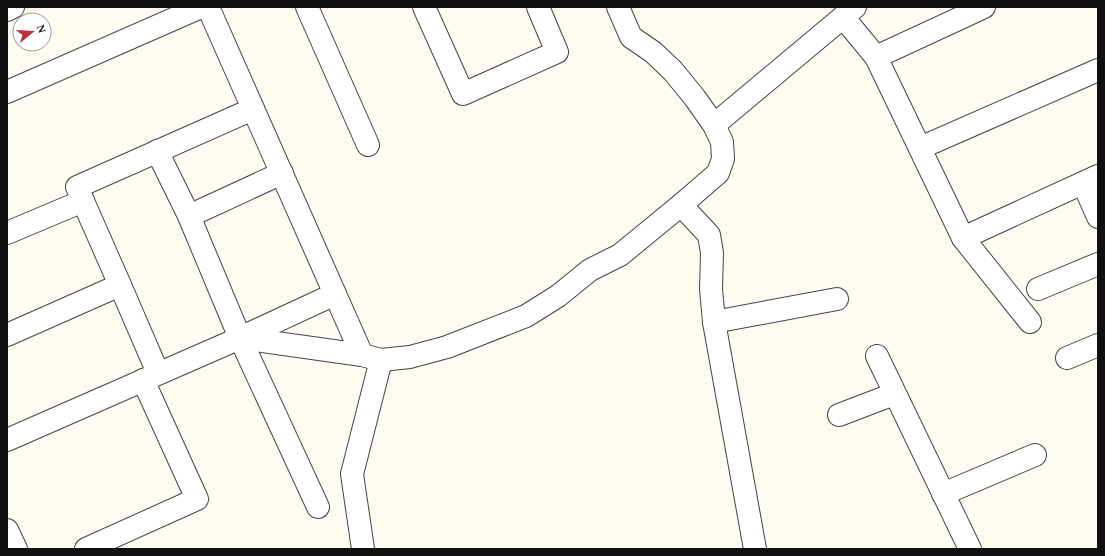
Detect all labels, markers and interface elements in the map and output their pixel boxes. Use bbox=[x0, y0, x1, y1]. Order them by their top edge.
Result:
north arrow bbox=[12, 12, 52, 52]
text: N bbox=[35, 23, 48, 35]

